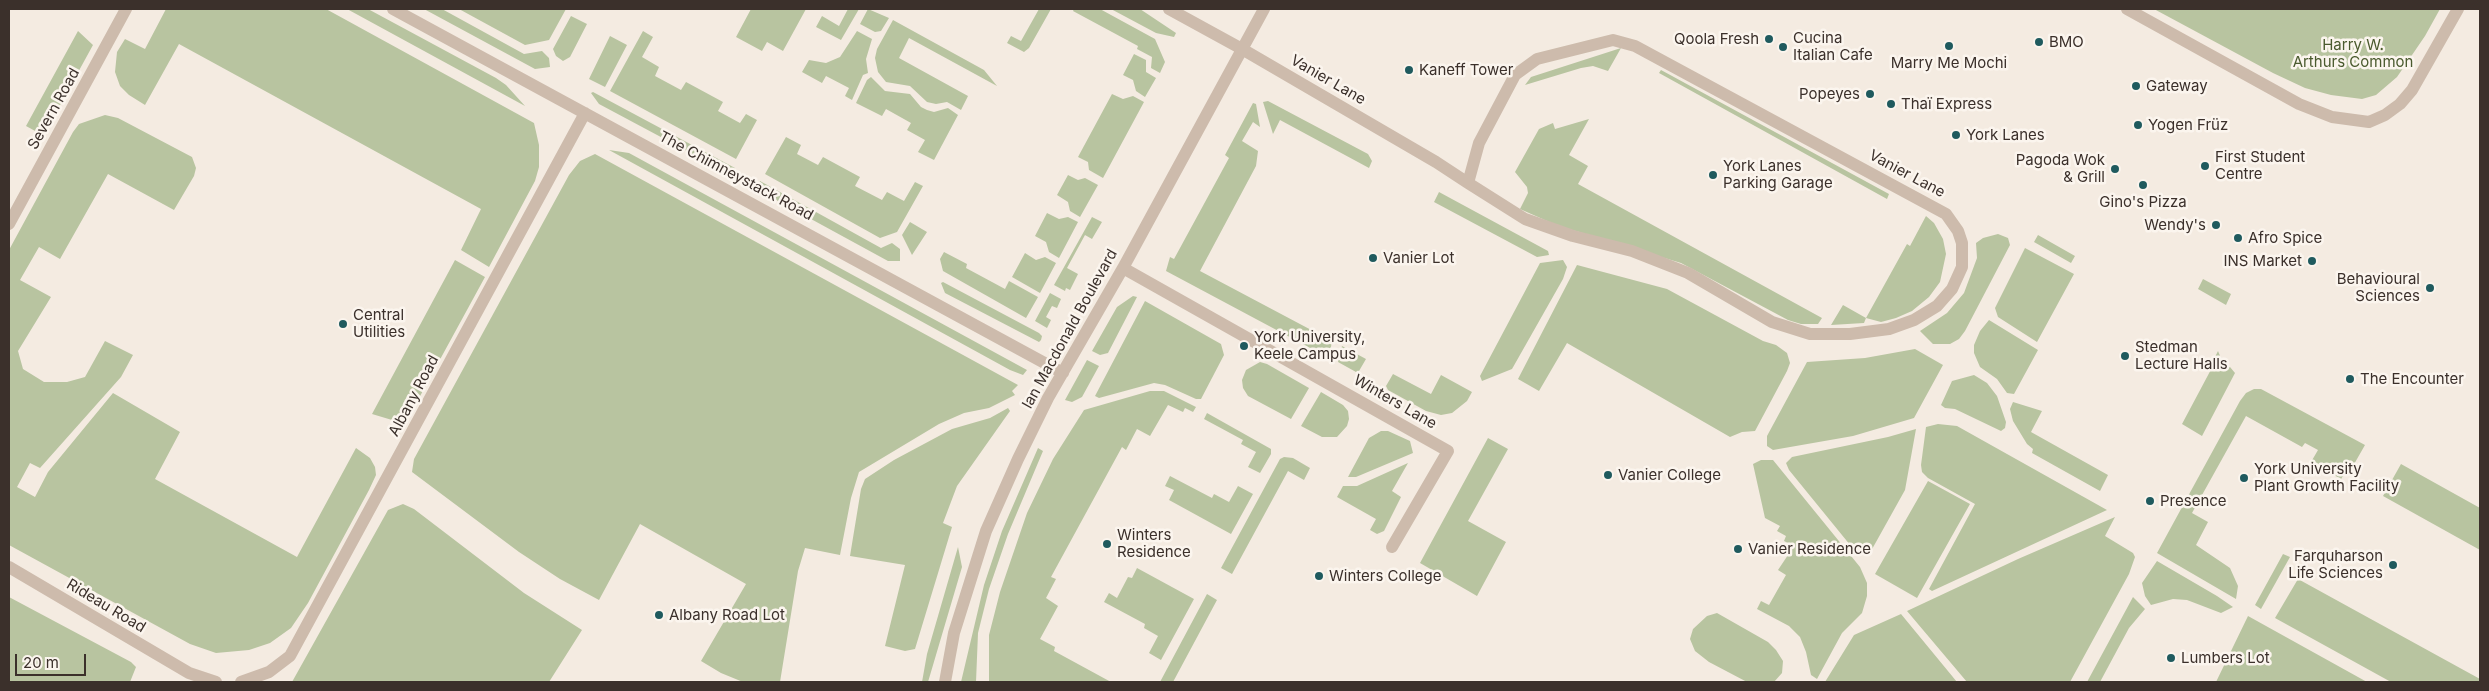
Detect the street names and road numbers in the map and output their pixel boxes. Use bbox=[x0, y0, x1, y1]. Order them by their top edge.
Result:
street label: Vanier Lane bbox=[1287, 51, 1369, 109]
street label: Severn Road bbox=[24, 65, 84, 153]
street label: The Chimneystack Road bbox=[656, 128, 816, 224]
street label: Vanier Lane bbox=[1866, 146, 1948, 202]
street label: Ian Macdonald Boulevard bbox=[1019, 246, 1121, 412]
street label: Albany Road bbox=[385, 352, 443, 440]
street label: Winters Lane bbox=[1350, 371, 1440, 433]
street label: Rideau Road bbox=[63, 575, 149, 637]

